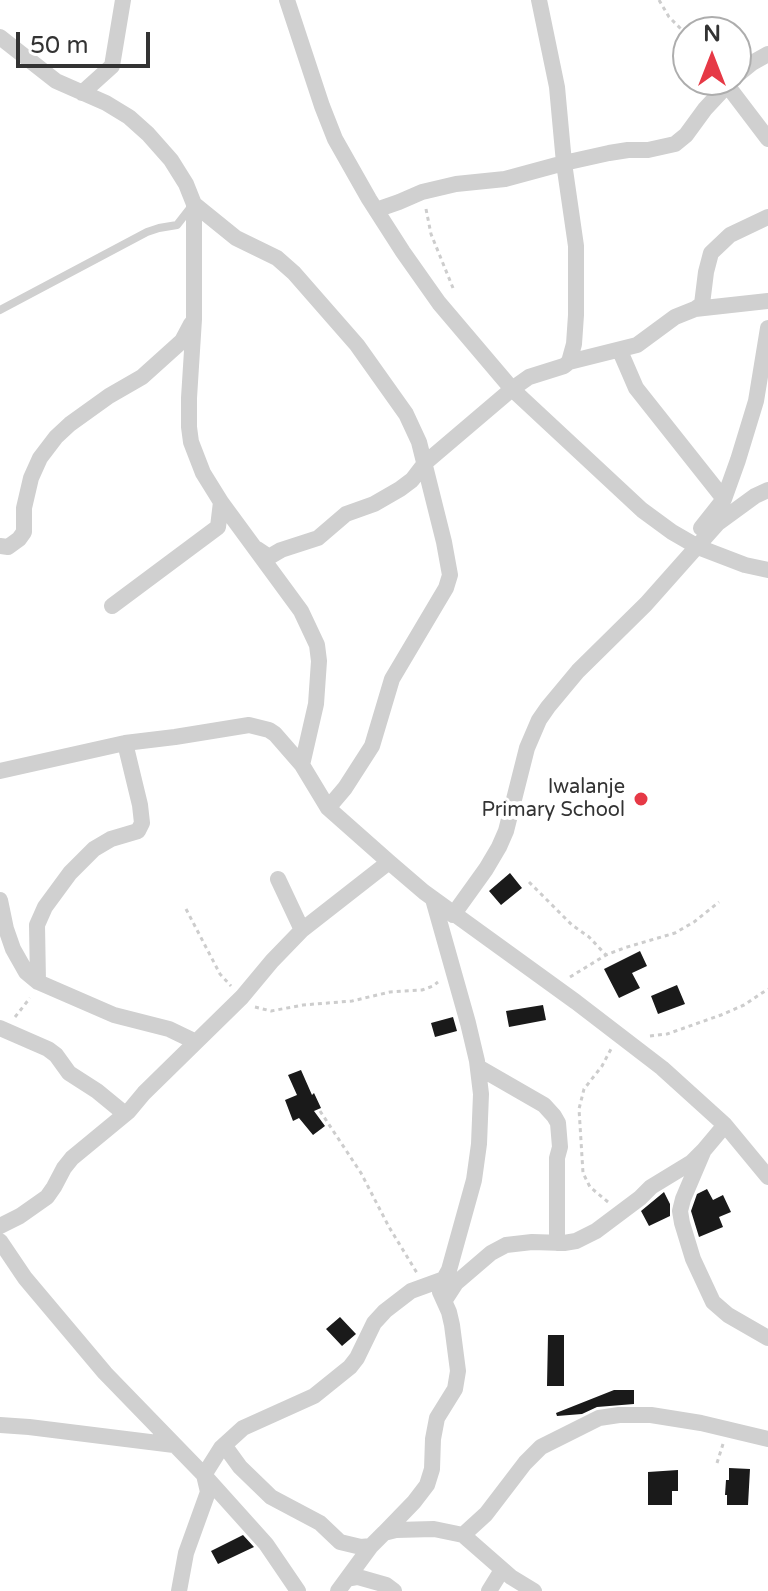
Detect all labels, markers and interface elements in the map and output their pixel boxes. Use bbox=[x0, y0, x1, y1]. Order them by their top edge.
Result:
scale bar bbox=[20, 16, 154, 66]
north arrow bbox=[672, 16, 752, 96]
text: N bbox=[703, 21, 721, 47]
text: 50 m bbox=[30, 31, 88, 60]
place label: Iwalanje Primary School bbox=[481, 776, 625, 823]
marker: Iwalanje Primary School bbox=[632, 790, 650, 808]

